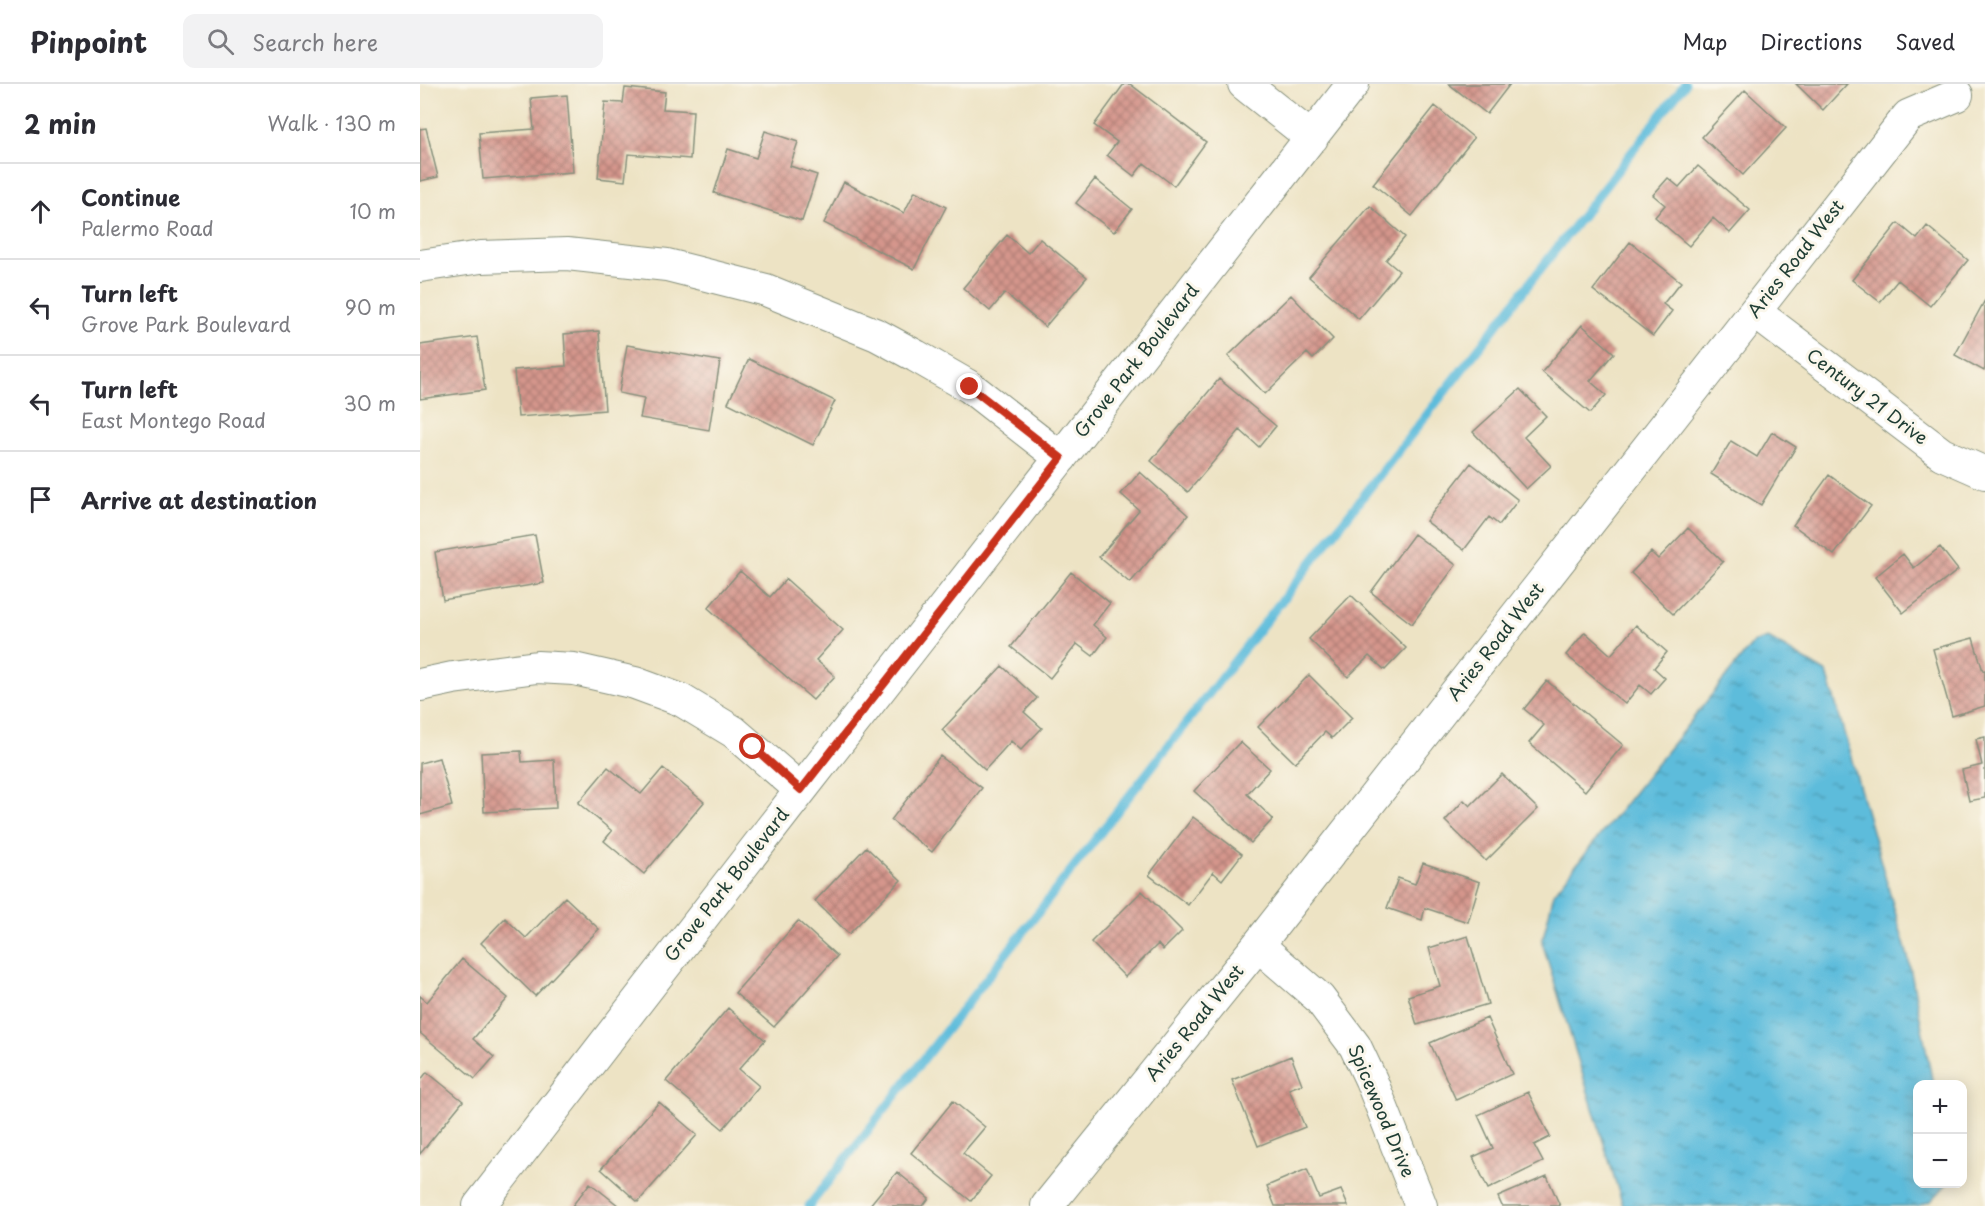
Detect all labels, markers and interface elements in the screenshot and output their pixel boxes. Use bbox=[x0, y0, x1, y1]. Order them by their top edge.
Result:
search box bbox=[183, 14, 603, 68]
text: Pinpoint bbox=[30, 20, 147, 63]
icon: search bbox=[204, 25, 237, 58]
text: Search here bbox=[252, 25, 378, 58]
text: Map bbox=[1682, 25, 1727, 57]
text: Directions bbox=[1760, 25, 1862, 57]
text: Saved bbox=[1895, 25, 1955, 57]
text: 2 min bbox=[24, 104, 97, 143]
text: Walk · 130 m bbox=[268, 108, 396, 138]
text: Continue bbox=[81, 180, 180, 213]
street label: Aries Road West bbox=[1740, 193, 1850, 323]
icon: ahead bbox=[24, 195, 57, 228]
text: 10 m bbox=[349, 196, 396, 226]
text: Palermo Road bbox=[81, 213, 214, 243]
text: Turn left bbox=[81, 276, 178, 309]
street label: Grove Park Boulevard bbox=[1067, 277, 1205, 443]
icon: left bbox=[24, 291, 57, 324]
text: 90 m bbox=[345, 292, 396, 322]
text: Grove Park Boulevard bbox=[81, 309, 291, 339]
street label: Century 21 Drive bbox=[1801, 341, 1935, 451]
text: Turn left bbox=[81, 372, 178, 405]
route end bbox=[956, 373, 982, 399]
icon: left bbox=[24, 387, 57, 420]
text: 30 m bbox=[343, 388, 396, 418]
text: East Montego Road bbox=[81, 405, 266, 435]
icon: arrive bbox=[24, 483, 57, 516]
text: Arrive at destination bbox=[81, 483, 317, 516]
street label: Aries Road West bbox=[1440, 576, 1550, 706]
route start bbox=[739, 733, 765, 759]
street label: Grove Park Boulevard bbox=[657, 801, 795, 967]
street label: Aries Road West bbox=[1138, 958, 1249, 1086]
street label: Spicewood Drive bbox=[1342, 1040, 1423, 1181]
map controls bbox=[1913, 1080, 1967, 1188]
button: + bbox=[1913, 1080, 1967, 1134]
button: − bbox=[1913, 1134, 1967, 1188]

